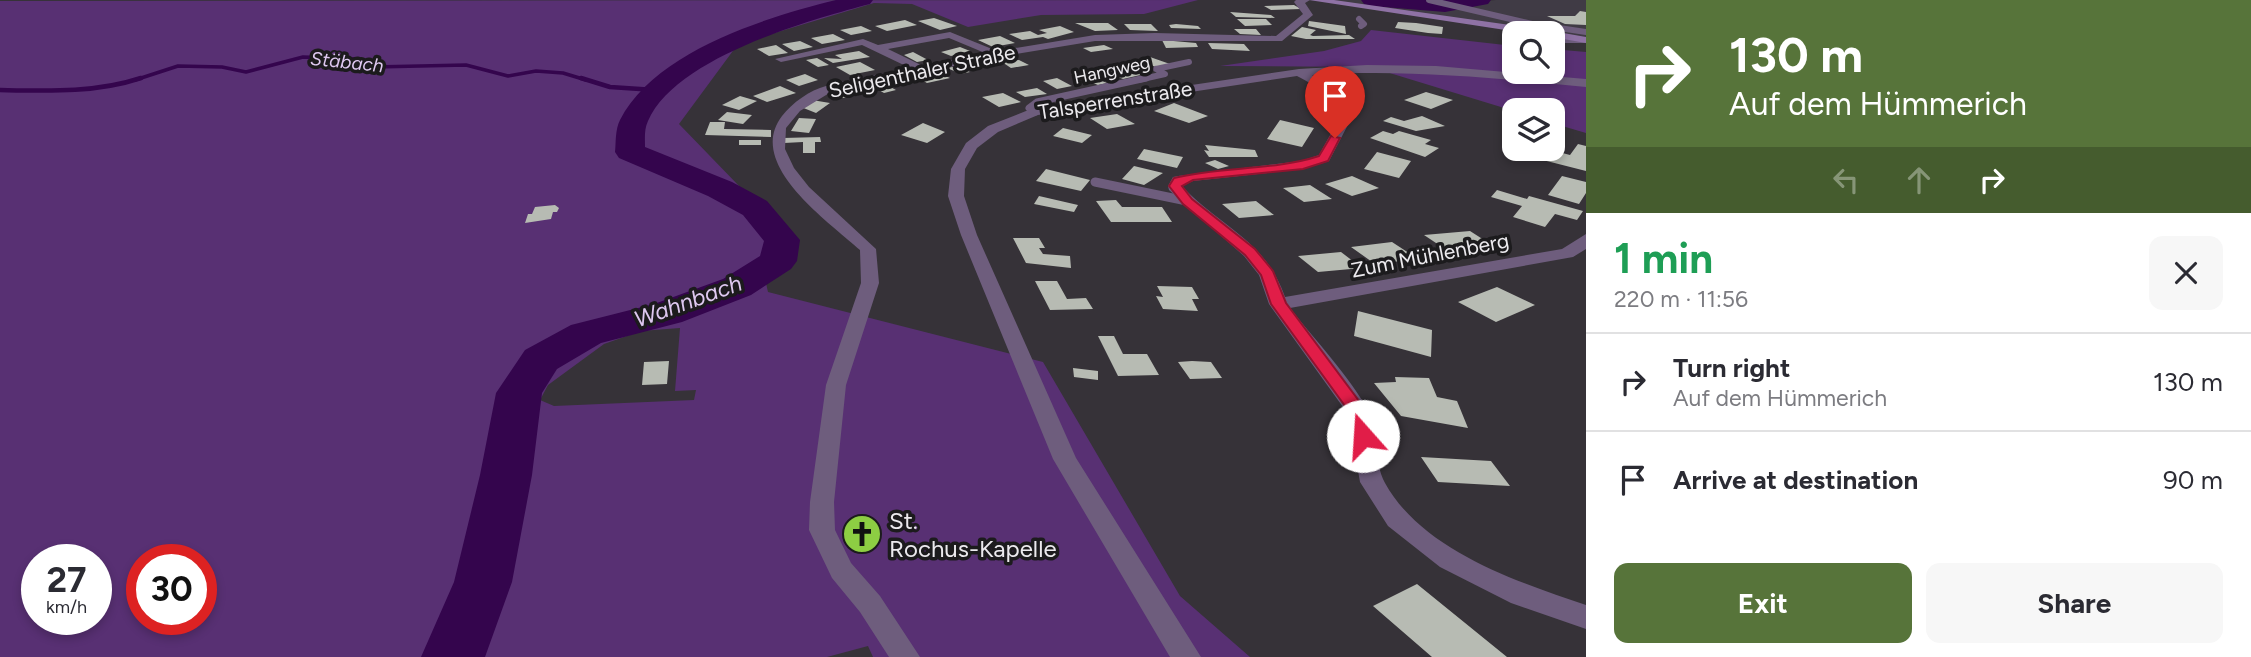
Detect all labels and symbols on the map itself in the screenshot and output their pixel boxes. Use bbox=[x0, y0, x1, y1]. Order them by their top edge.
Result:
street label: Seligenthaler Straße bbox=[826, 39, 1018, 103]
water label: Stäbach bbox=[309, 47, 385, 77]
street label: Hangweg bbox=[1072, 51, 1152, 89]
pin bbox=[1305, 66, 1365, 138]
street label: Talsperrenstraße bbox=[1036, 75, 1194, 125]
street label: Zum Mühlenberg bbox=[1349, 227, 1511, 283]
water label: Wahnbach bbox=[630, 269, 746, 333]
position arrow bbox=[1326, 399, 1400, 473]
place label: St. Rochus-Kapelle bbox=[889, 506, 1057, 563]
church icon: St. Rochus-Kapelle bbox=[841, 513, 883, 555]
speed limit sign: 30 bbox=[126, 544, 217, 635]

